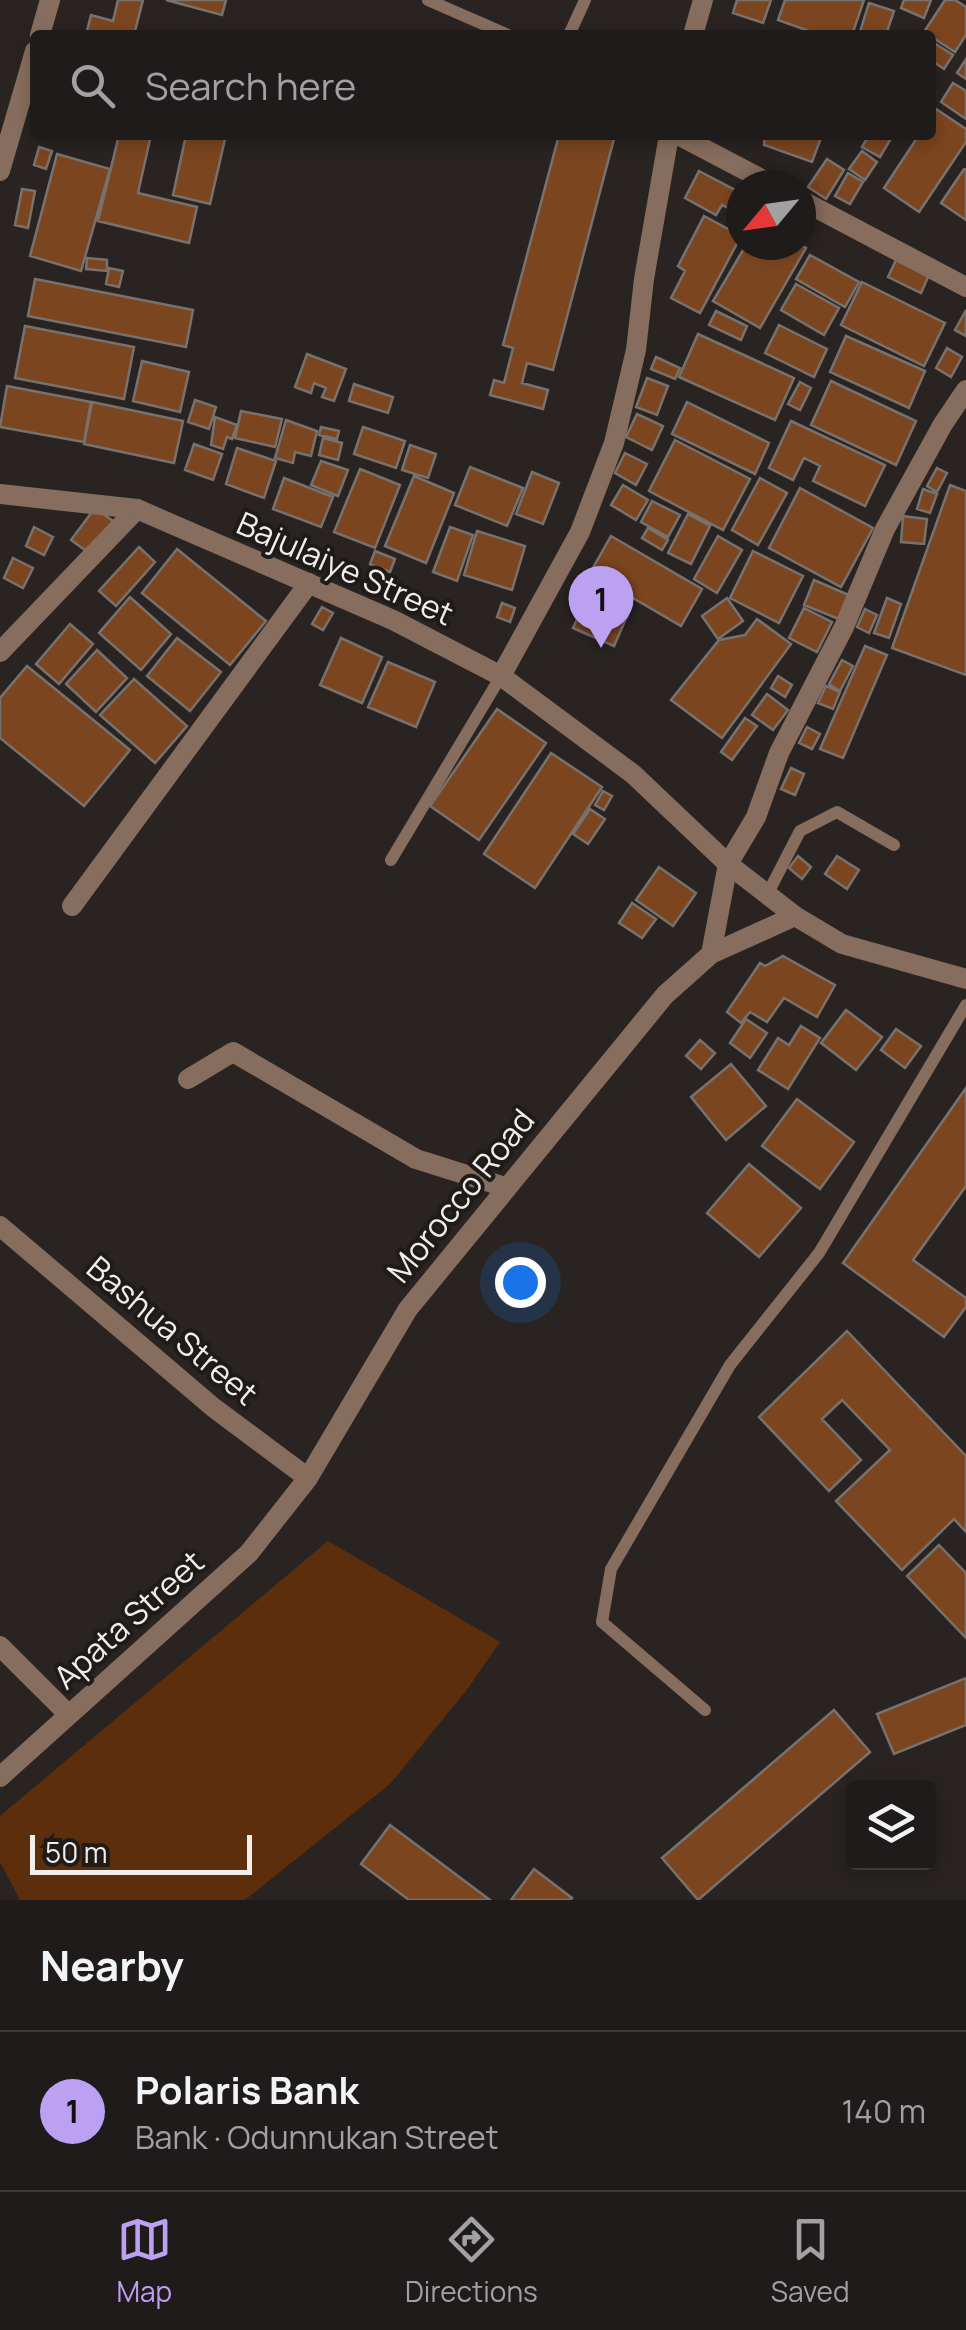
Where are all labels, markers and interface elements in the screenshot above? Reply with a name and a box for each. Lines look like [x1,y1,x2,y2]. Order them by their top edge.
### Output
search box [30,30,936,140]
icon: search [65,58,120,113]
text: Search here [145,59,356,111]
north arrow [726,170,816,260]
street label: Bajulaiye Street [230,501,461,635]
pin: 1 [568,566,634,648]
street label: Morocco Road [377,1099,544,1291]
street label: Bashua Street [78,1246,267,1415]
your location [495,1257,546,1308]
street label: Apata Street [44,1540,213,1698]
map controls [846,1780,936,1870]
button: layers [846,1780,936,1870]
scale bar [30,1830,252,1874]
text: 50 m [45,1833,108,1871]
text: Nearby [40,1936,184,1994]
text: Polaris Bank [135,2063,359,2115]
text: 1 [65,2089,80,2133]
text: 140 m [842,2089,926,2133]
text: Bank · Odunnukan Street [135,2115,499,2159]
tab: Map [116,2212,172,2310]
tab: Directions [405,2212,538,2310]
tab: Saved [771,2212,850,2310]

